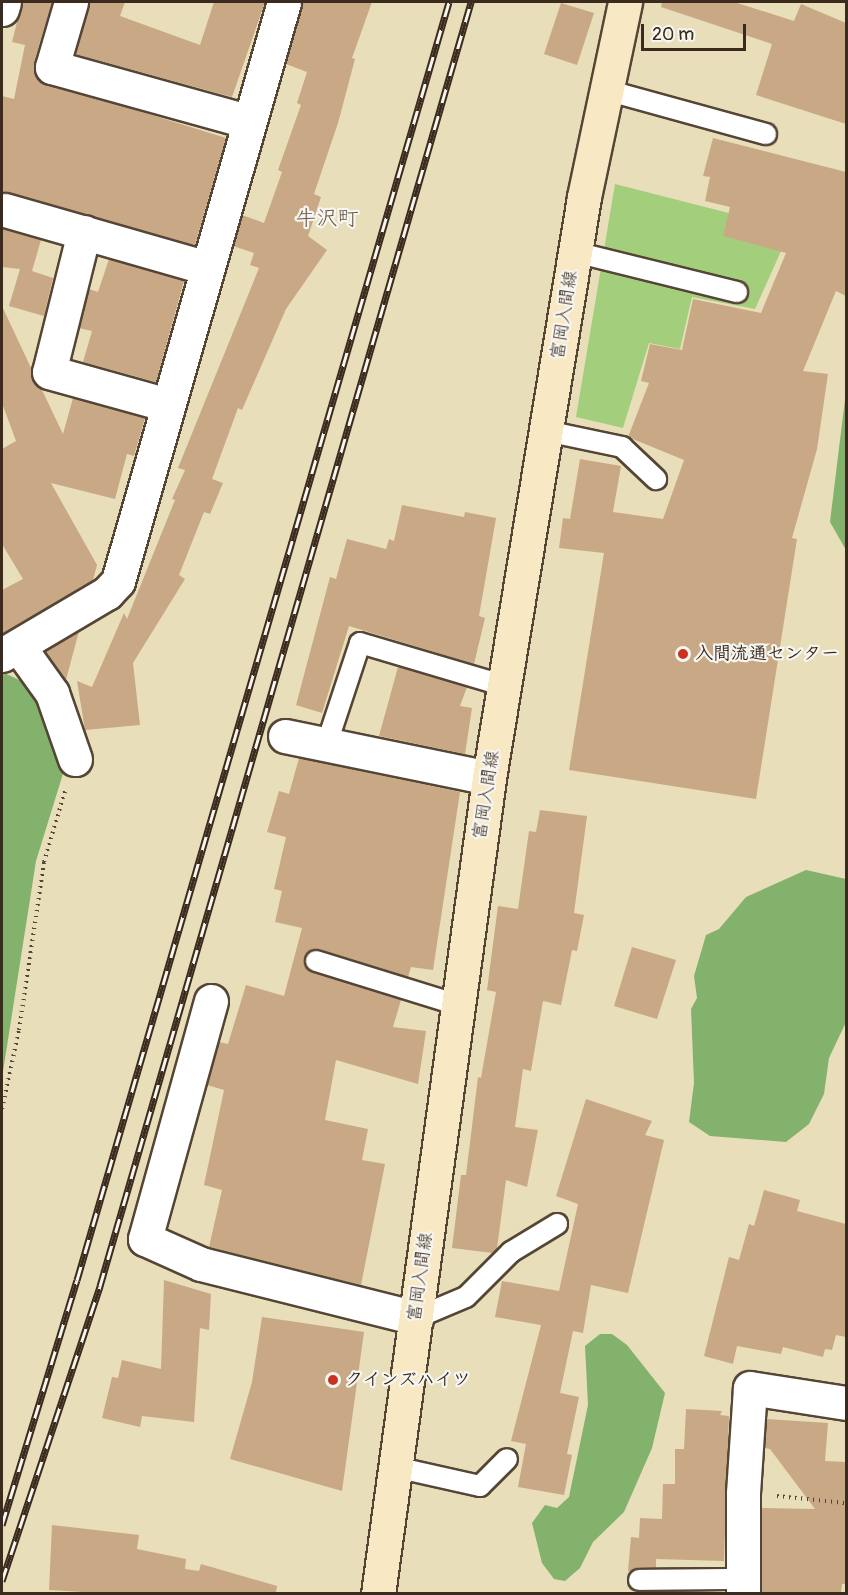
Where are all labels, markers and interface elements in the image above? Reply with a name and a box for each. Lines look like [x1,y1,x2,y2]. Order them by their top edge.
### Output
scale bar [644,12,749,50]
text: 20 m [652,23,694,46]
district label: 牛沢町 [296,206,358,232]
street label: 富岡入間線 [547,269,583,361]
place label: 入間流通センター [695,643,839,665]
marker: 入間流通センター [676,647,690,661]
street label: 富岡入間線 [469,749,505,841]
street label: 富岡入間線 [404,1231,438,1323]
place label: クインズハイツ [345,1369,471,1391]
marker: クインズハイツ [326,1373,340,1387]

